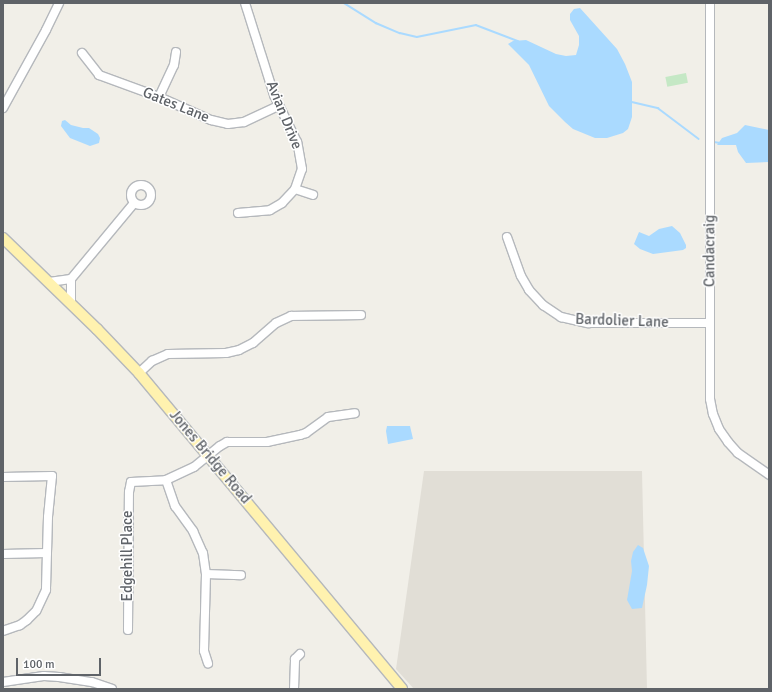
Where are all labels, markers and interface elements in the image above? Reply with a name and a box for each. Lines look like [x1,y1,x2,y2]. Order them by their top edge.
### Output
street label: Avian Drive [262,78,306,152]
street label: Gates Lane [140,83,212,127]
street label: Candacraig [701,215,719,287]
street label: Bardolier Lane [575,310,669,332]
street label: Jones Bridge Road [165,406,255,508]
street label: Edgehill Place [119,511,137,601]
scale bar [18,650,103,676]
text: 100 m [23,657,55,672]

